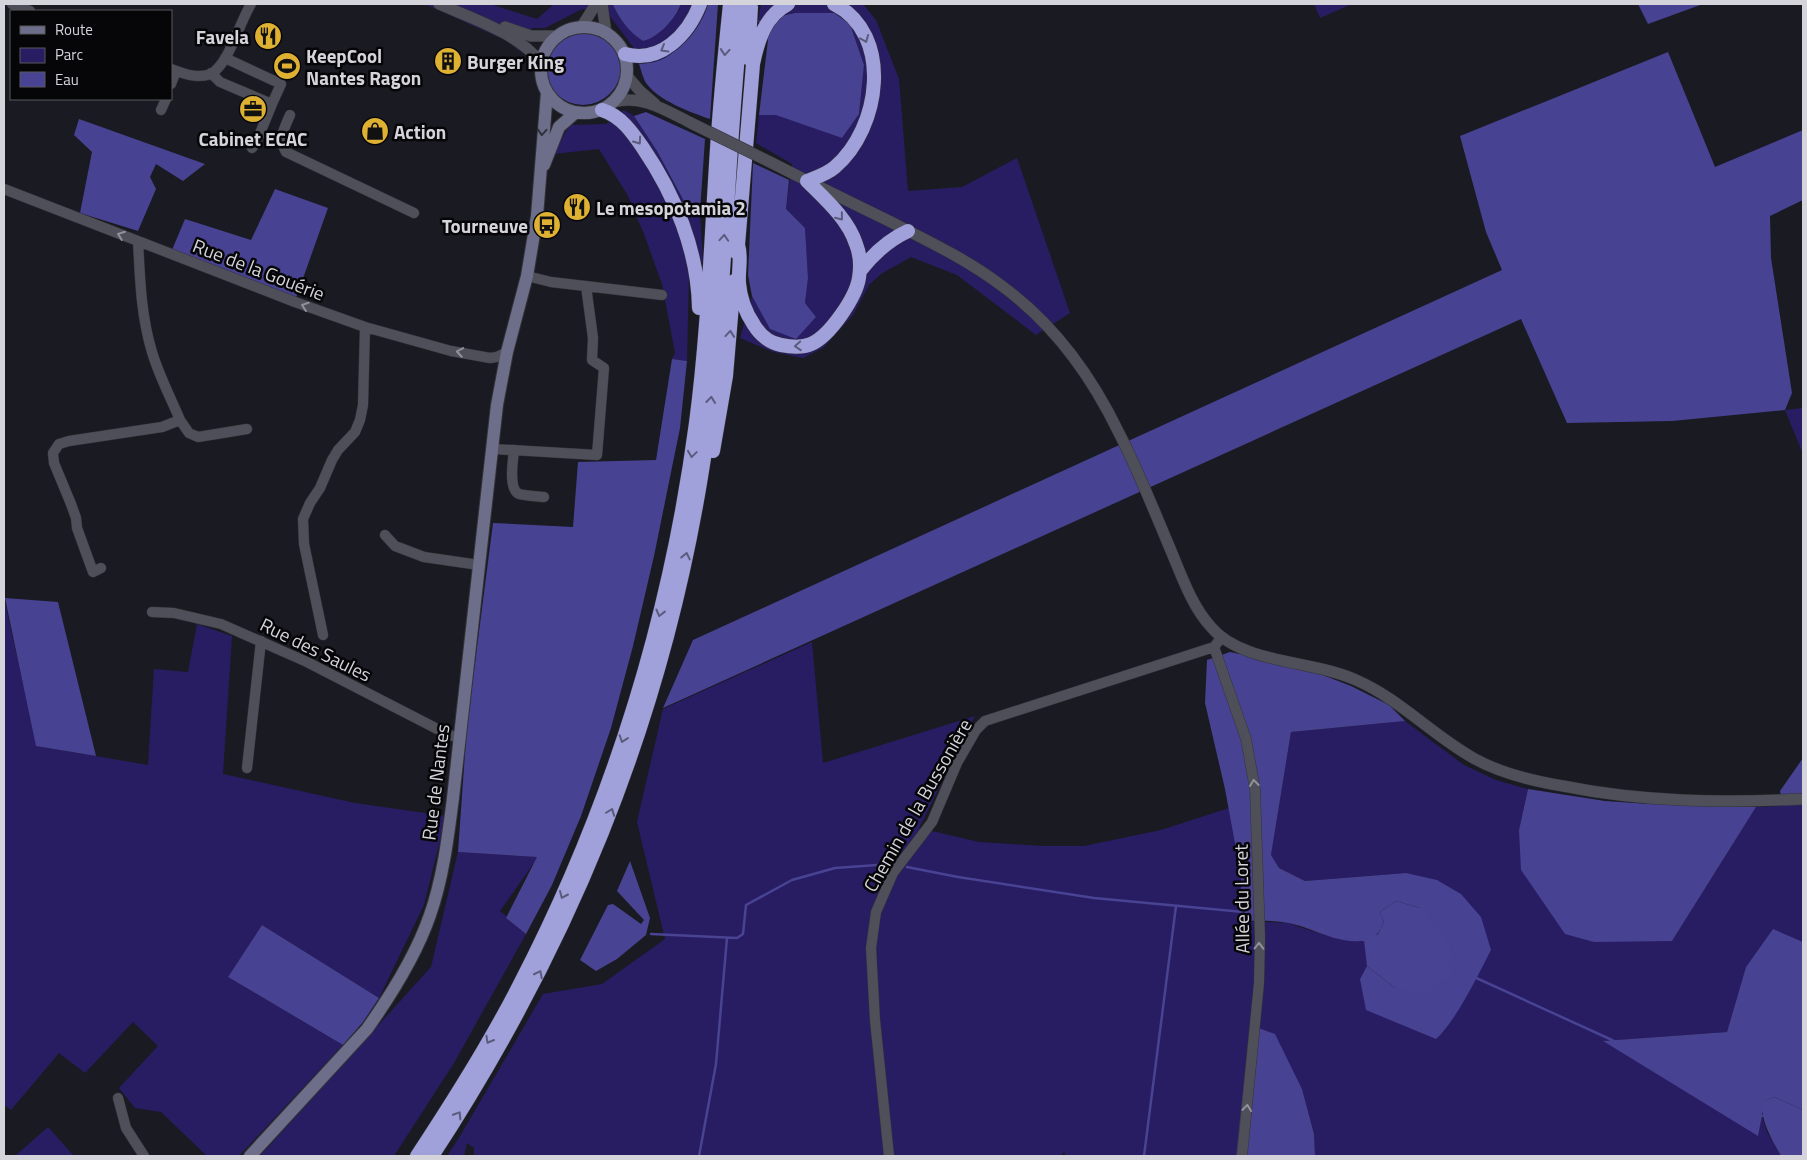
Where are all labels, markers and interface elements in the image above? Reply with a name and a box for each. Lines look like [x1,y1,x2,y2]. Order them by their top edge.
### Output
legend [10,10,172,100]
text: Route [55,18,93,41]
restaurant icon: Favela [253,21,283,51]
place label: Favela [196,22,249,51]
one-way arrow [859,34,870,43]
place label: KeepCool Nantes Ragon [306,41,421,92]
one-way arrow [660,42,669,52]
text: Parc [55,43,83,66]
building icon: Burger King [433,46,463,76]
place label: Burger King [467,47,564,76]
one-way arrow [720,49,731,57]
sports icon: KeepCool Nantes Ragon [272,51,302,81]
text: Eau [55,68,79,91]
office icon: Cabinet ECAC [238,94,268,124]
shop icon: Action [360,116,390,146]
place label: Action [394,117,446,146]
place label: Cabinet ECAC [199,124,307,153]
one-way arrow [537,128,548,136]
one-way arrow [632,135,641,145]
restaurant icon: Le mesopotamia 2 [562,192,592,222]
place label: Le mesopotamia 2 [596,193,746,222]
bus stop icon: Tourneuve [532,210,562,240]
place label: Tourneuve [442,211,528,240]
one-way arrow [835,211,843,220]
one-way arrow [117,231,126,241]
street label: Rue de la Gouérie [189,231,329,307]
one-way arrow [719,234,730,242]
one-way arrow [301,302,310,312]
one-way arrow [724,330,735,338]
one-way arrow [794,340,802,351]
one-way arrow [456,348,465,358]
one-way arrow [705,396,716,404]
one-way arrow [687,450,697,458]
one-way arrow [680,552,691,561]
street label: Rue des Saules [255,609,377,689]
one-way arrow [655,609,666,618]
street label: Chemin de la Bussonière [855,713,979,897]
street label: Rue de Nantes [413,722,457,842]
one-way arrow [619,735,629,743]
one-way arrow [1250,779,1260,788]
one-way arrow [605,808,615,817]
street label: Allée du Loret [1226,844,1256,954]
one-way arrow [559,890,570,899]
one-way arrow [1254,942,1265,950]
one-way arrow [533,970,543,979]
one-way arrow [486,1034,496,1043]
one-way arrow [1241,1103,1252,1111]
one-way arrow [452,1111,461,1121]

